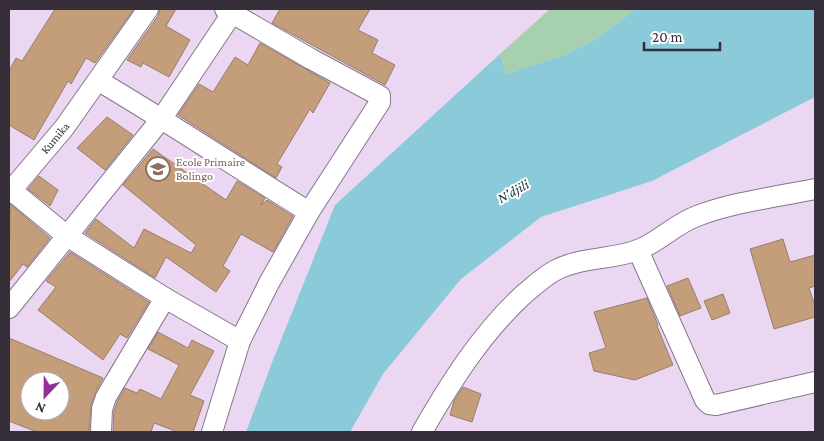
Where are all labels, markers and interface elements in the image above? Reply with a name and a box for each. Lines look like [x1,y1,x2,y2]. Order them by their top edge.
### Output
scale bar [644,20,720,52]
text: 20 m [652,29,683,45]
street label: Kumika [38,119,73,157]
place label: Ecole Primaire Bolingo [176,155,245,183]
school or university icon: Ecole Primaire Bolingo [145,156,171,182]
water label: N'djili [494,176,532,207]
north arrow [20,371,70,421]
text: N [32,399,48,417]

